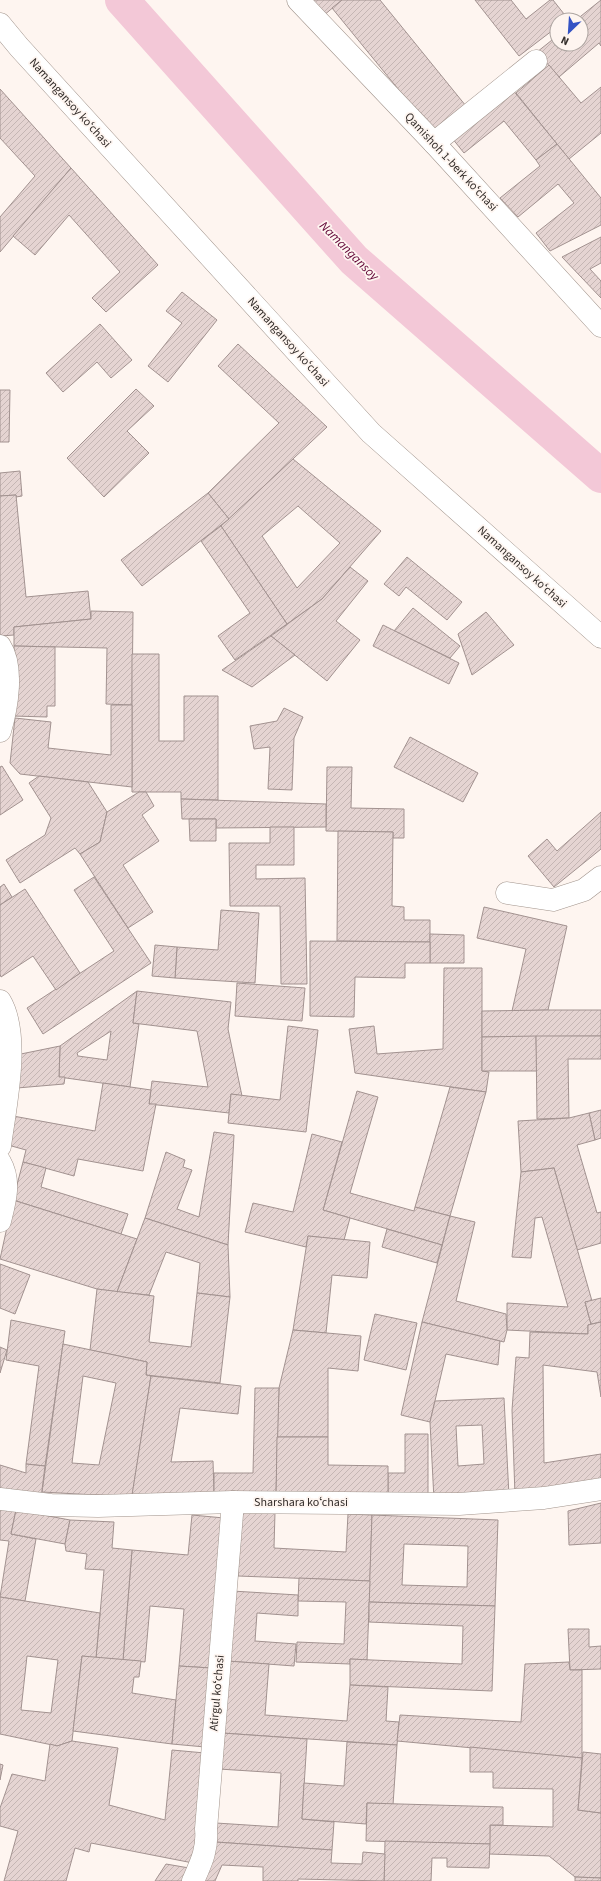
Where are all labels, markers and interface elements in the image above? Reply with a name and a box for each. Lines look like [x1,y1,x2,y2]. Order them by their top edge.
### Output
north arrow [549,12,589,52]
text: N [558,32,571,49]
street label: Namangansoy koʻchasi [25,55,115,151]
street label: Qamishoh 1-berk koʻchasi [401,109,501,215]
water label: Namangansoy [315,217,384,286]
street label: Namangansoy koʻchasi [243,294,333,390]
street label: Namangansoy koʻchasi [474,522,570,612]
street label: Sharshara koʻchasi [254,1494,348,1511]
street label: Atirgul koʻchasi [205,1654,229,1732]

